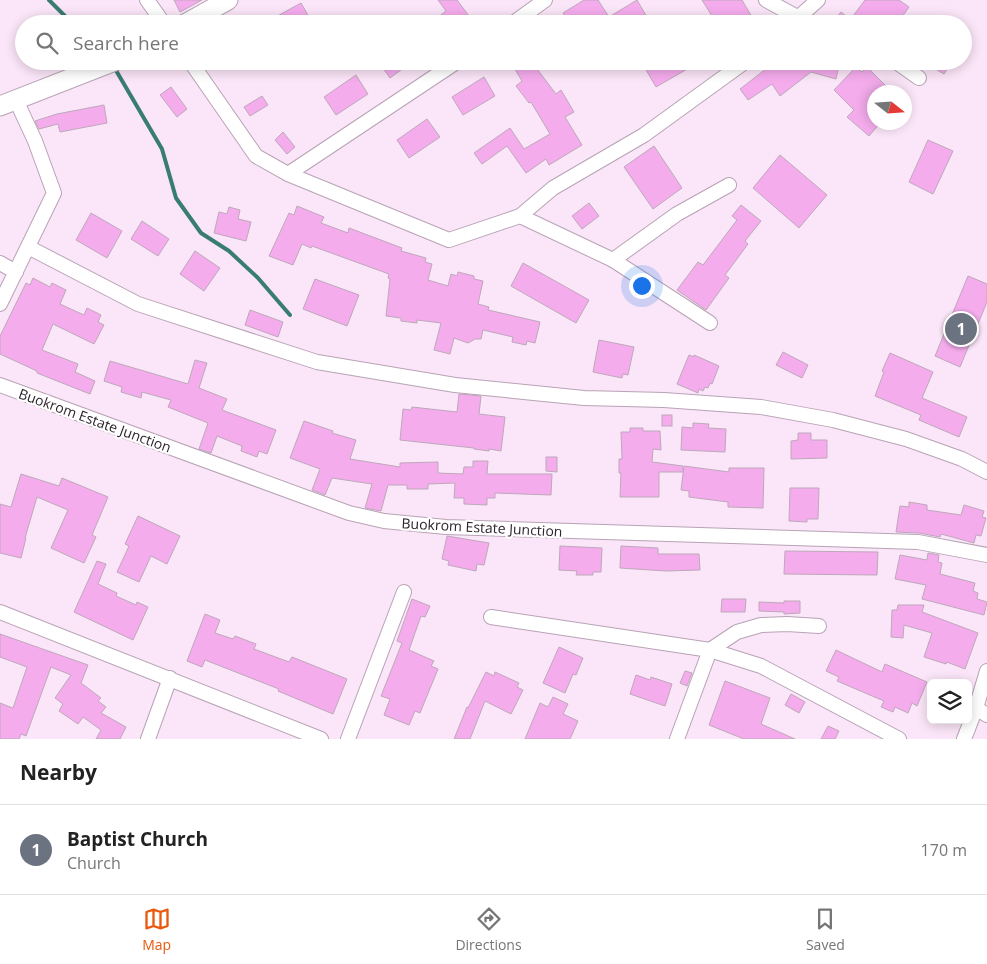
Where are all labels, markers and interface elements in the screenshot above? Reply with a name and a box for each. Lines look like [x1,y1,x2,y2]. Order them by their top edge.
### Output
search box [15,15,972,70]
icon: search [33,29,61,57]
text: Search here [73,30,179,56]
north arrow [867,85,912,130]
your location [629,273,655,299]
pin: 1 [945,310,977,348]
street label: Buokrom Estate Junction [16,384,174,456]
street label: Buokrom Estate Junction [401,513,563,541]
map controls [927,679,972,724]
button: layers [927,679,972,724]
text: Nearby [20,758,97,786]
text: Baptist Church [67,826,208,852]
text: 1 [31,839,41,861]
text: 170 m [921,839,967,861]
text: Church [67,852,121,874]
tab: Map [142,905,171,954]
tab: Directions [455,905,522,954]
tab: Saved [806,905,845,954]

